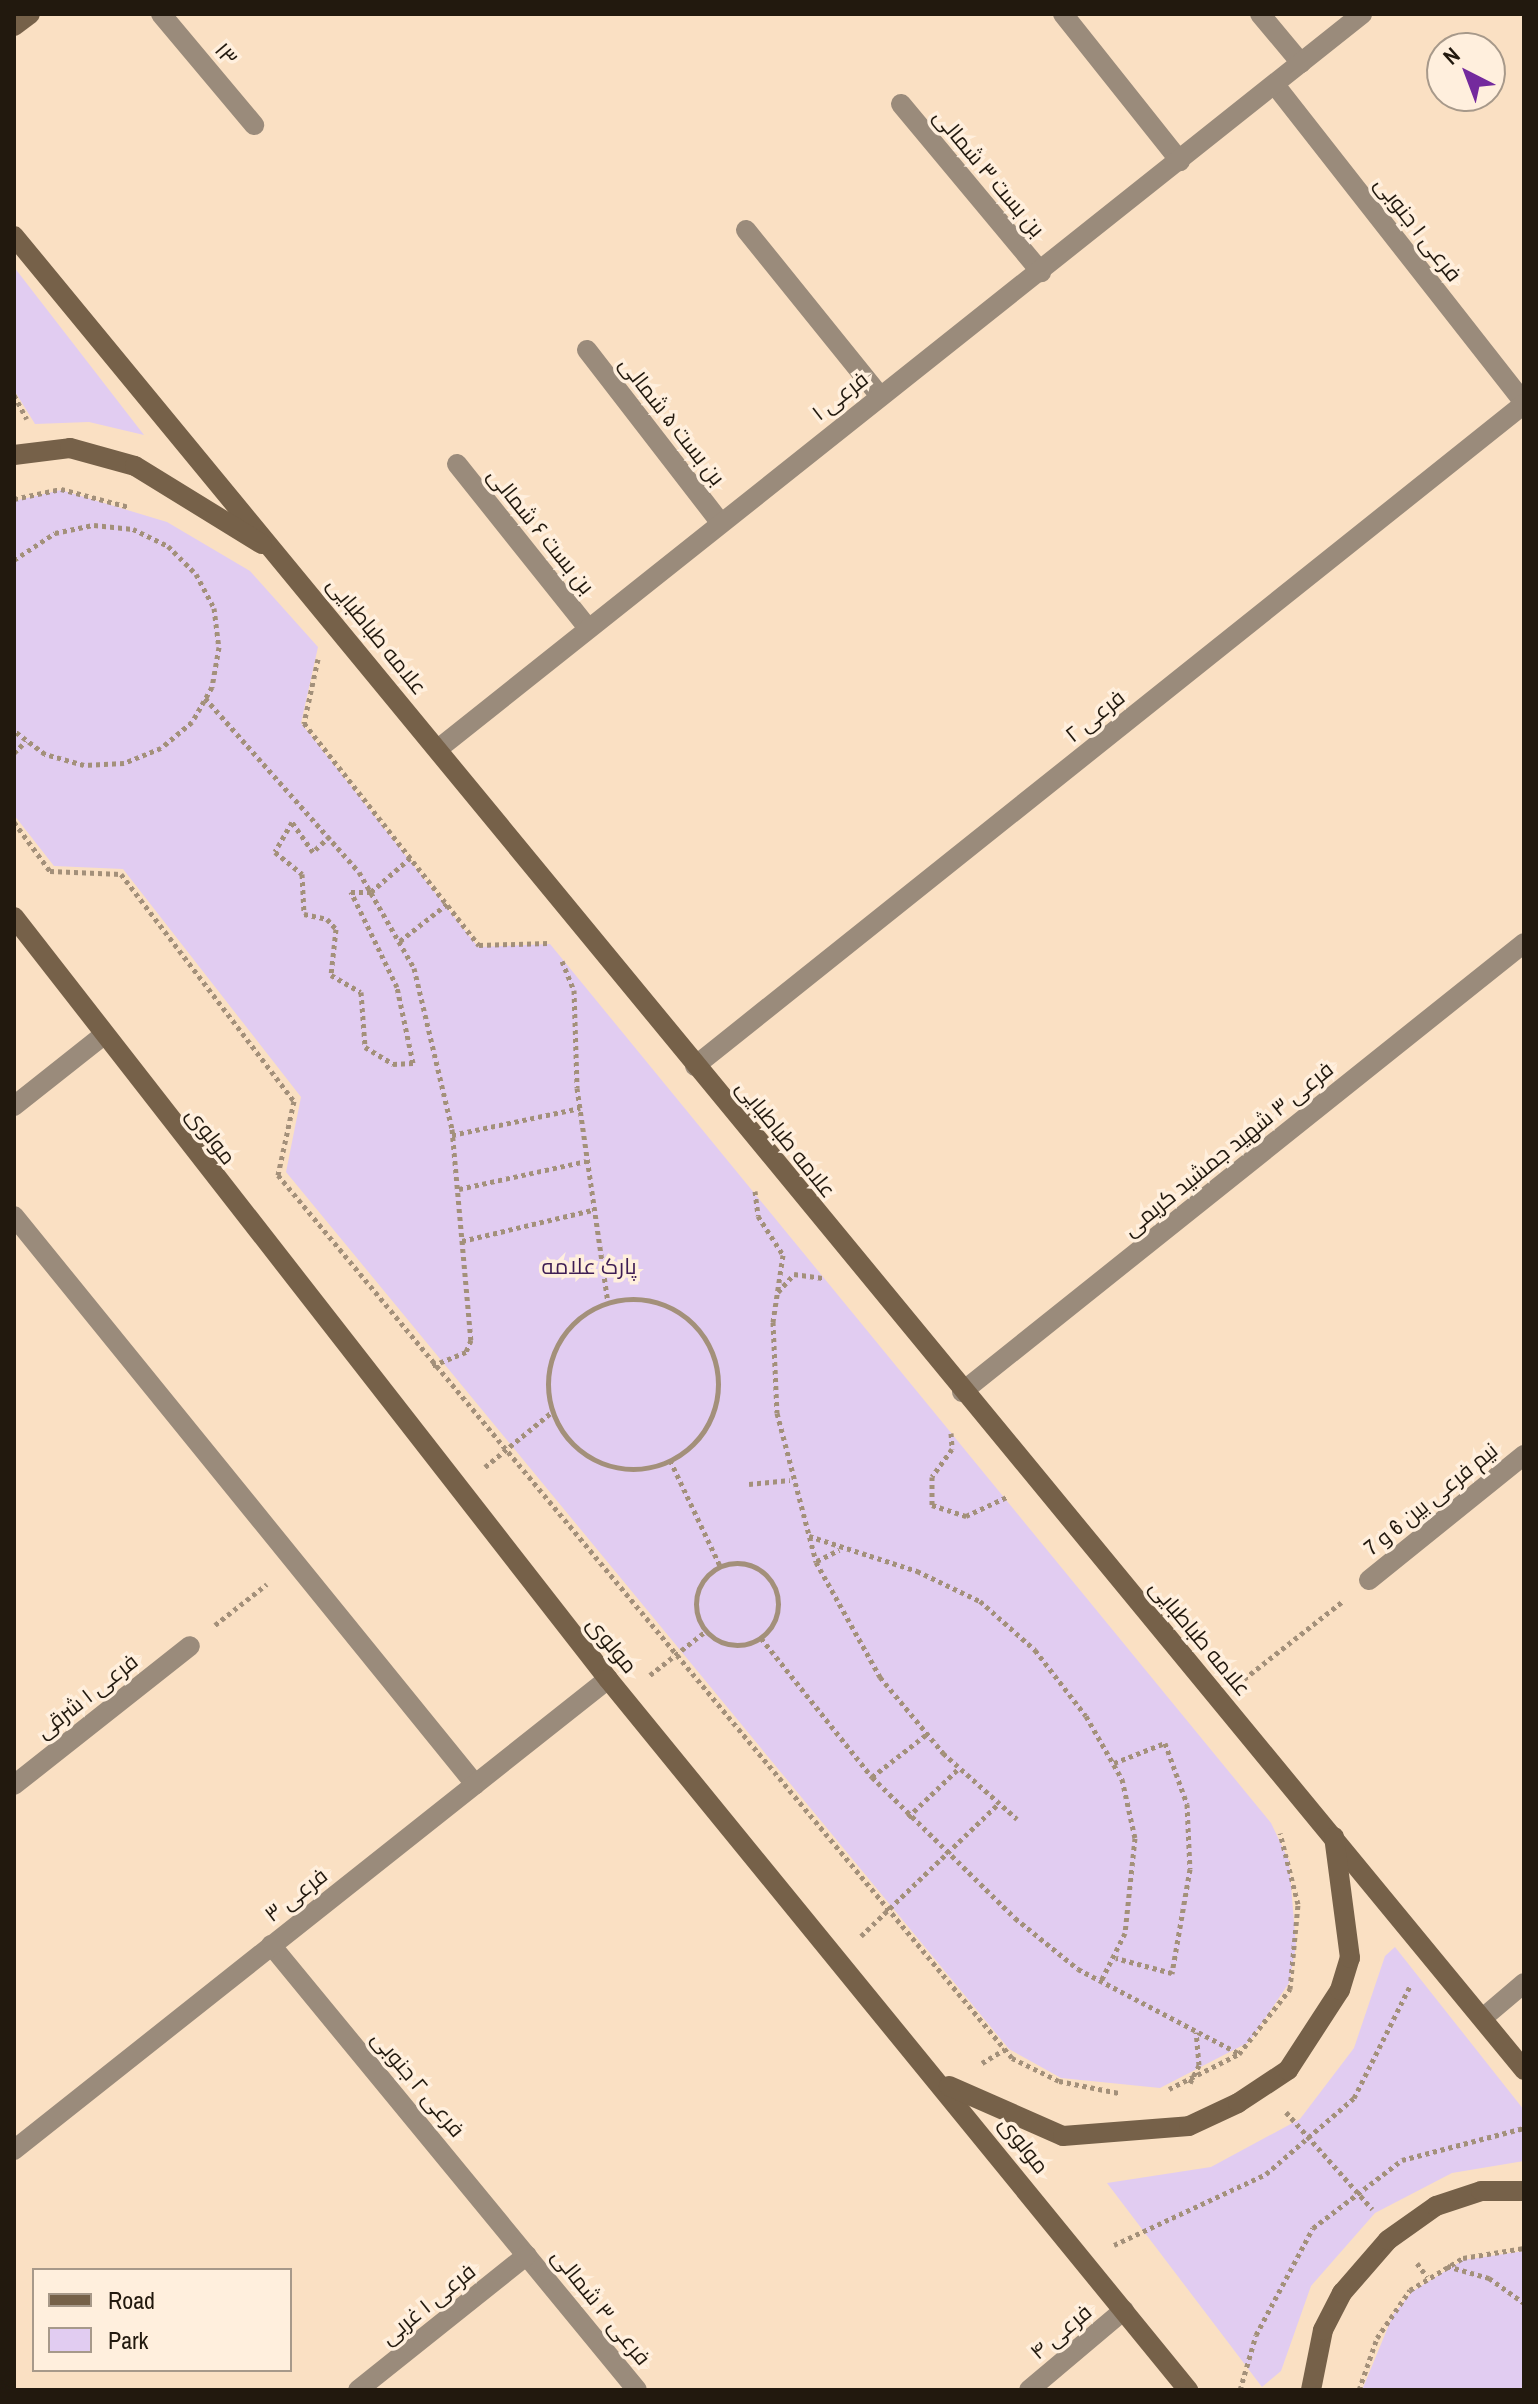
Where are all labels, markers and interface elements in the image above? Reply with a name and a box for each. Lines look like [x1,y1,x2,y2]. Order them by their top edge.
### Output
north arrow [1426,32,1506,112]
street label: ۱۳ [209,37,243,71]
text: N [1436,40,1466,71]
street label: بن بست ۳ شمالی [928,104,1050,242]
street label: فرعی ۱ جنوبی [1369,171,1467,287]
street label: بن بست ۵ شمالی [614,351,730,491]
street label: فرعی ۱ [807,366,873,426]
street label: بن بست ۶ شمالی [482,463,600,599]
street label: علامه طباطبایی [322,572,432,700]
street label: فرعی ۲ [1060,684,1130,748]
street label: فرعی ۳ شهید جمشید کریمی [1117,1056,1339,1242]
street label: علامه طباطبایی [731,1075,841,1203]
street label: مولوی [180,1102,242,1170]
park label: پارک علامه [541,1254,637,1280]
street label: نیم فرعی بین 6 و 7 [1359,1437,1503,1561]
street label: علامه طباطبایی [1144,1575,1256,1701]
street label: مولوی [581,1611,643,1679]
street label: فرعی ۱ شرقی [31,1648,143,1744]
street label: فرعی ۳ [259,1862,333,1928]
street label: فرعی ۲ جنوبی [366,2025,470,2143]
street label: مولوی [993,2111,1055,2179]
street label: فرعی ۳ شمالی [546,2243,656,2371]
street label: فرعی ۱ غربی [375,2258,481,2350]
legend [32,2268,292,2372]
text: Road [108,2284,155,2316]
street label: فرعی ۴ [1025,2299,1097,2365]
text: Park [108,2324,148,2356]

